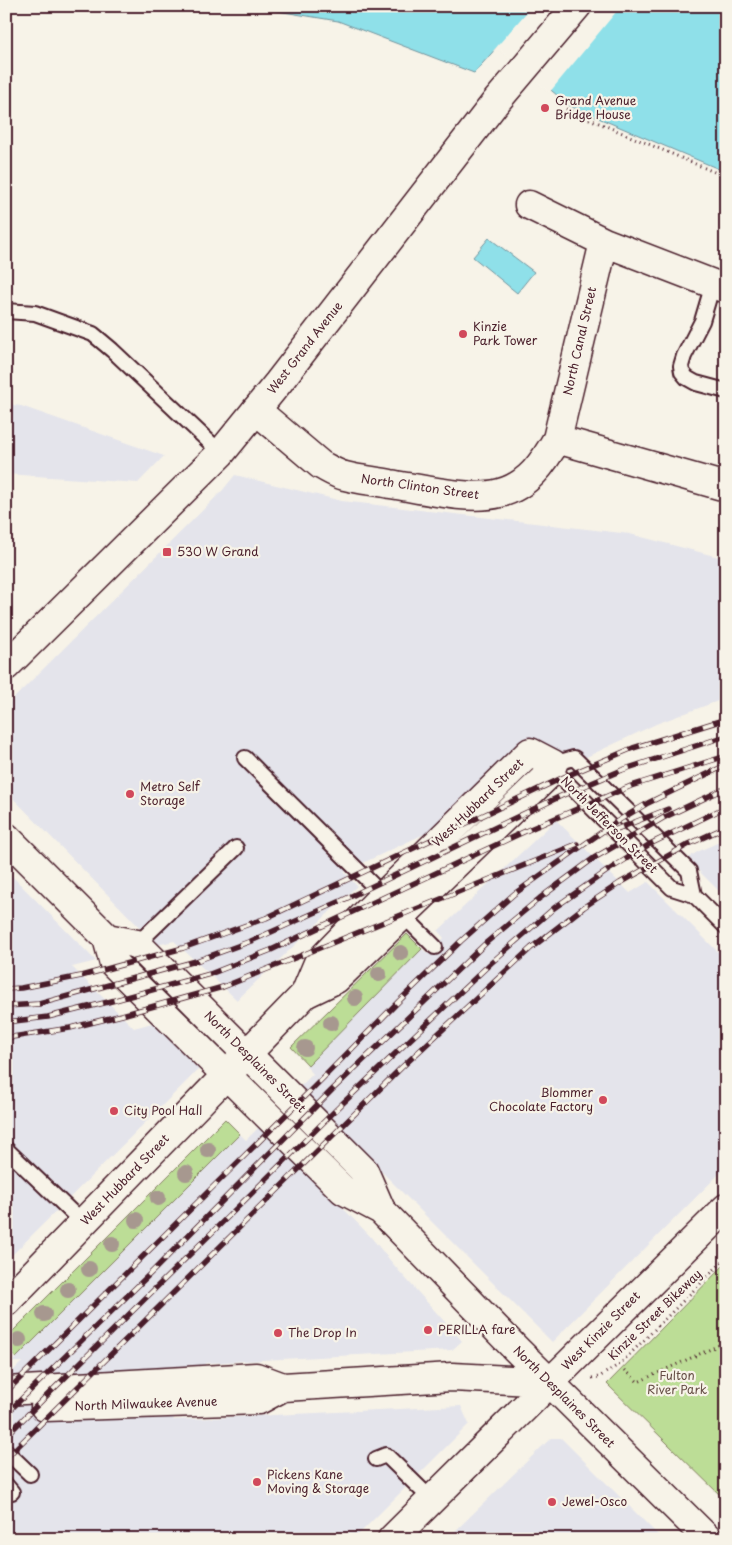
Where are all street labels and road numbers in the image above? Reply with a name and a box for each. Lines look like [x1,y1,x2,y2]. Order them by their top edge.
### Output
street label: North Canal Street [558,285,600,397]
street label: West Grand Avenue [262,297,346,397]
street label: North Clinton Street [360,469,480,503]
street label: West Hubbard Street [428,754,527,851]
street label: North Jefferson Street [557,772,662,877]
street label: North Desplaines Street [201,1006,311,1116]
street label: West Hubbard Street [76,1130,173,1229]
street label: Kinzie Street Bikeway [603,1265,705,1364]
street label: West Kinzie Street [557,1287,644,1374]
street label: North Desplaines Street [510,1341,620,1451]
street label: North Milwaukee Avenue [74,1392,218,1414]

